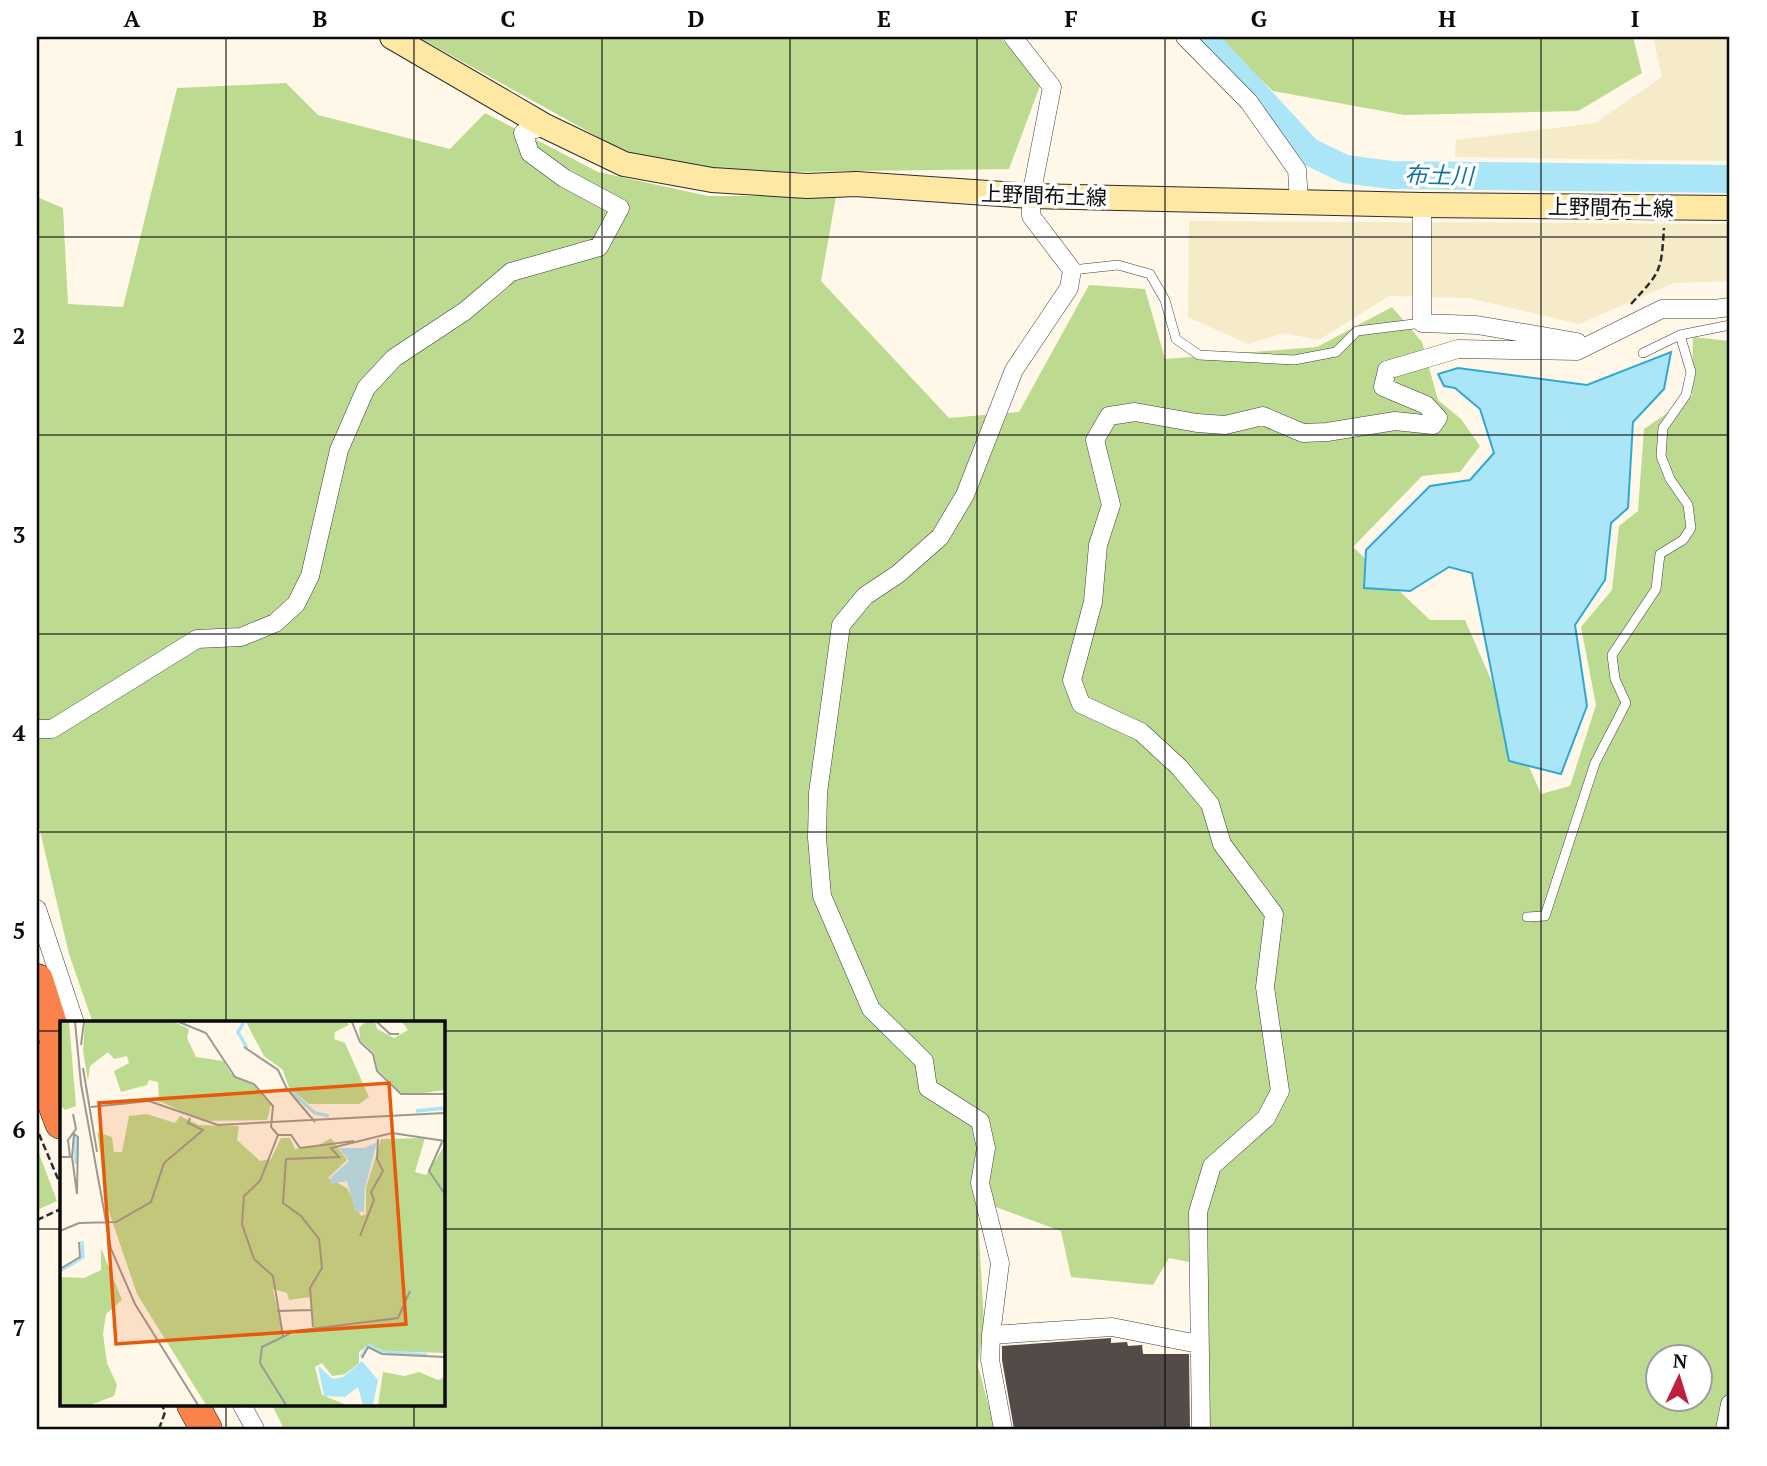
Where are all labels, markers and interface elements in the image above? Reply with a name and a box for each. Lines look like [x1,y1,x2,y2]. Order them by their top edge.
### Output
text: A [124,3,141,34]
text: B [313,3,328,34]
text: C [501,3,516,34]
text: D [688,3,705,34]
text: E [877,3,891,34]
text: F [1064,3,1078,34]
text: G [1251,3,1268,34]
text: H [1438,3,1456,34]
text: I [1631,3,1639,34]
text: 1 [13,122,26,153]
water label: 布土川 [1404,159,1477,191]
street label: 上野間布土線 [981,179,1107,211]
street label: 上野間布土線 [1548,192,1674,222]
text: 2 [13,320,26,351]
text: 3 [13,519,26,550]
text: 4 [13,717,26,748]
text: 5 [13,915,26,946]
inset map [60,1021,444,1406]
text: 6 [13,1114,26,1145]
text: 7 [13,1312,26,1343]
north arrow [1644,1344,1714,1414]
text: N [1672,1348,1689,1374]

